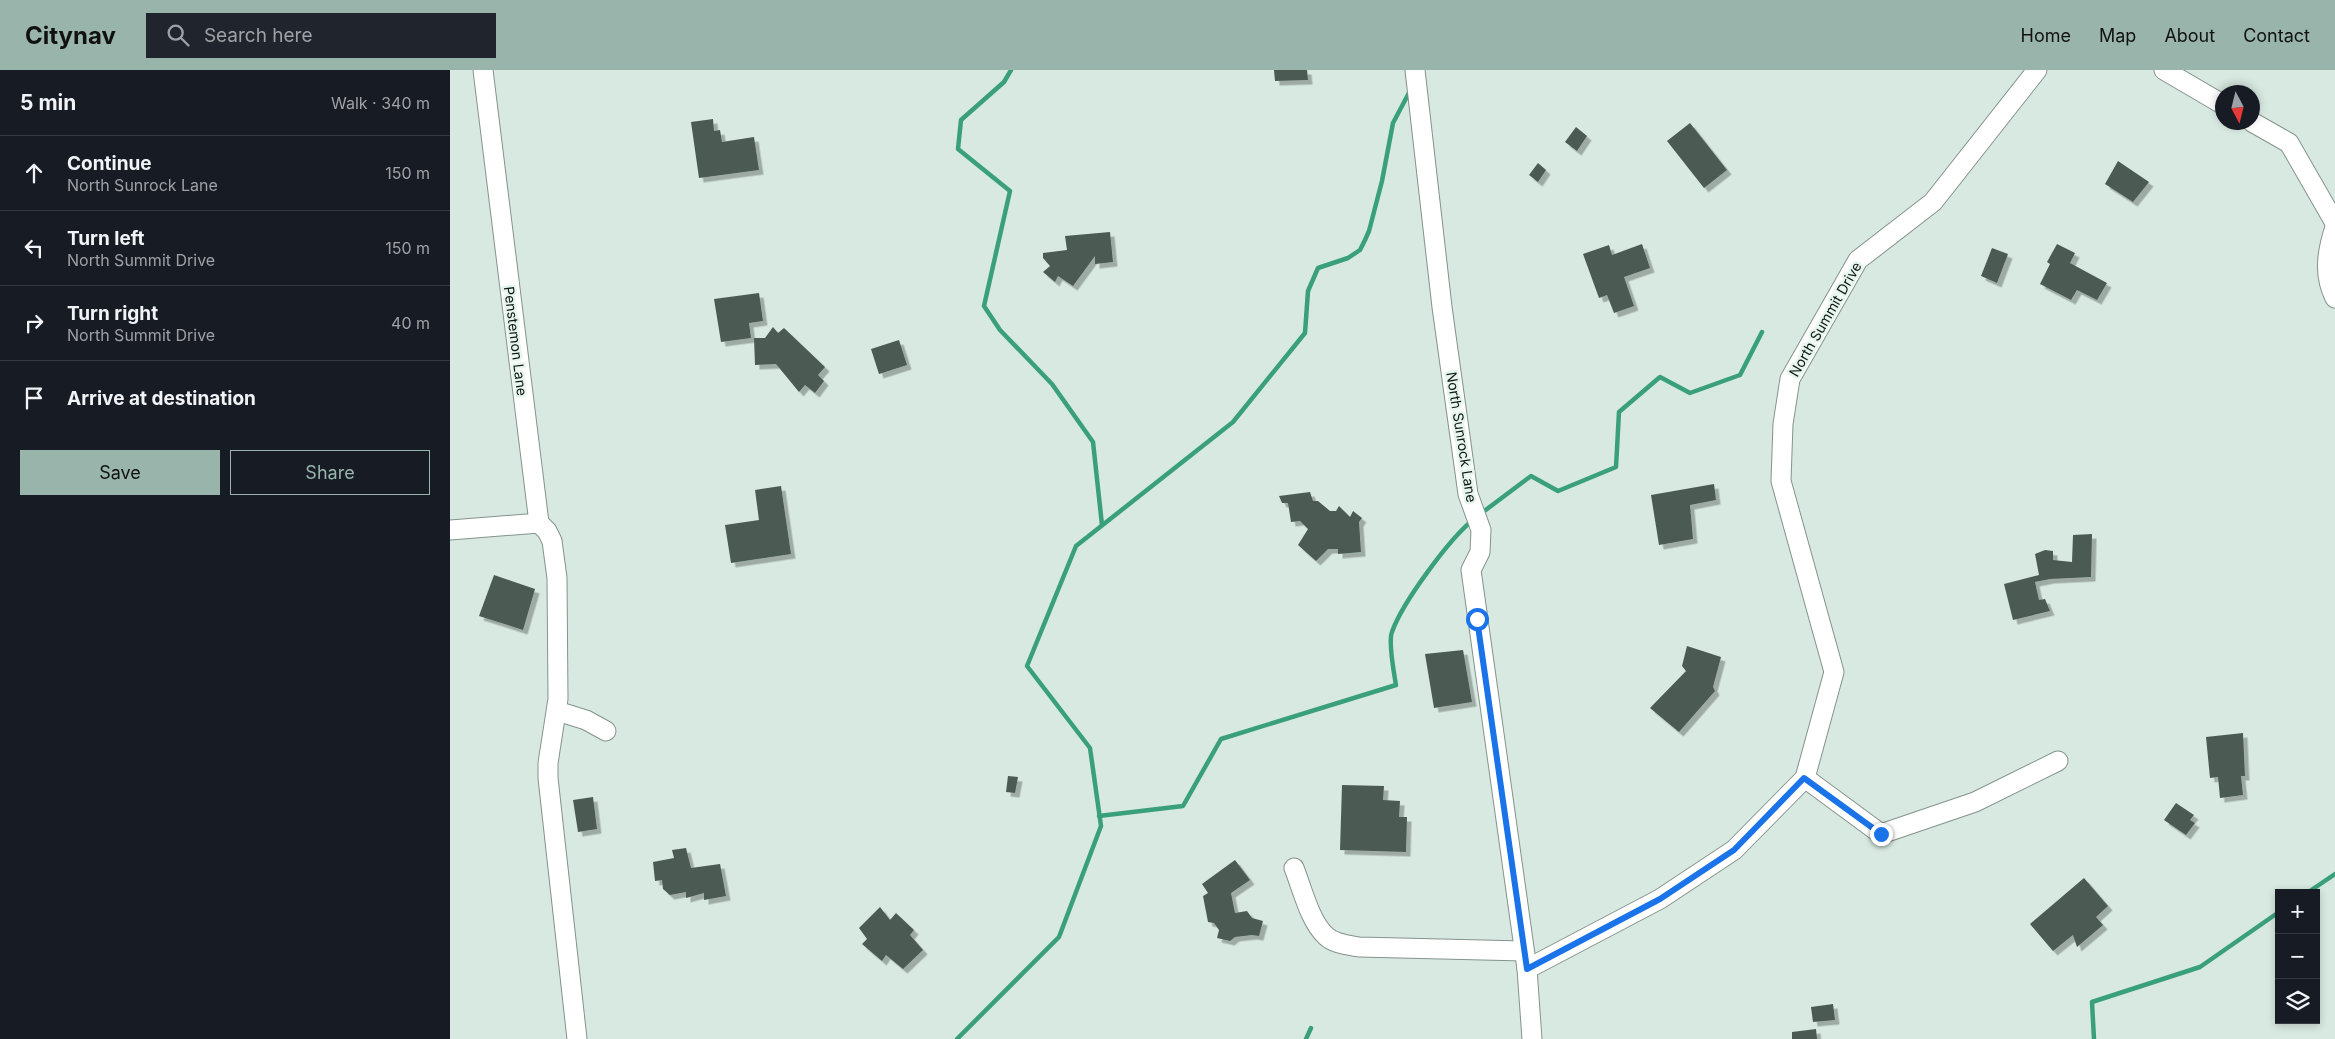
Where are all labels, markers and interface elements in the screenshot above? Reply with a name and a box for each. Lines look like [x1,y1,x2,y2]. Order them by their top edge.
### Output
search box [146,13,496,58]
text: Citynav [25,21,116,50]
icon: search [164,21,192,49]
text: Search here [204,24,313,47]
text: Home [2021,25,2071,46]
text: Map [2099,25,2136,46]
text: About [2164,25,2215,46]
text: Contact [2243,25,2310,46]
north arrow [2215,85,2260,130]
text: 5 min [20,90,76,115]
text: Walk · 340 m [331,93,430,113]
text: Continue [67,152,152,175]
icon: ahead [20,159,48,187]
text: 150 m [385,163,430,183]
text: North Sunrock Lane [67,175,218,195]
text: Turn left [67,227,145,250]
icon: left [20,234,48,262]
text: 150 m [385,238,430,258]
text: North Summit Drive [67,250,215,270]
street label: North Summit Drive [1785,259,1865,379]
street label: Penstemon Lane [501,285,531,397]
text: Turn right [67,302,158,325]
icon: right [20,309,48,337]
text: 40 m [391,313,430,333]
text: North Summit Drive [67,325,215,345]
street label: North Sunrock Lane [1443,370,1481,504]
icon: arrive [20,384,48,412]
text: Arrive at destination [67,387,256,410]
button: Save [20,450,220,495]
button: Share [230,450,430,495]
route start [1466,608,1489,631]
route end [1870,823,1893,846]
map controls [2275,889,2320,1024]
button: + [2275,889,2320,934]
button: − [2275,934,2320,979]
button: layers [2275,979,2320,1024]

